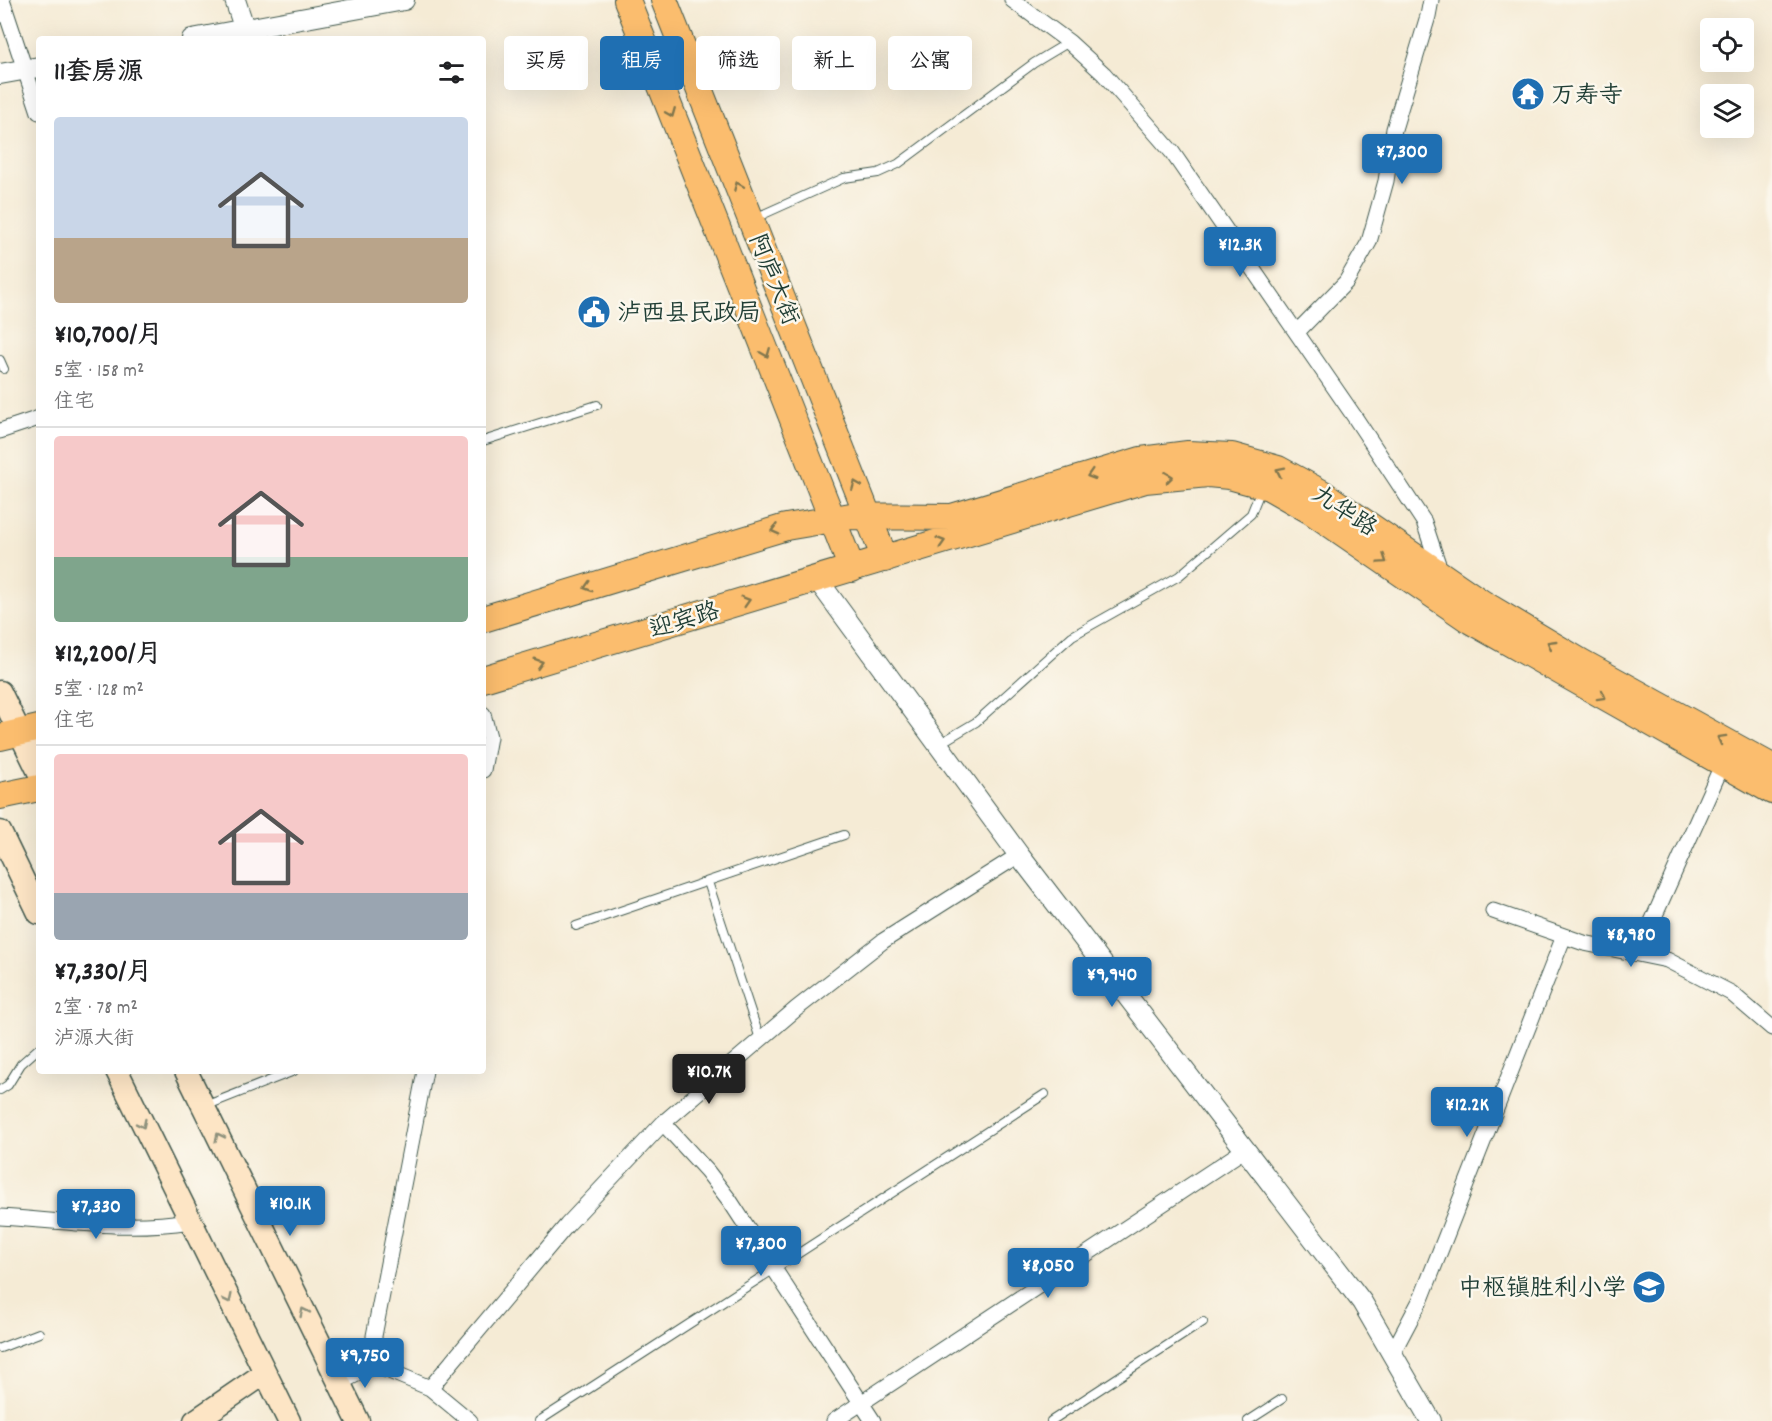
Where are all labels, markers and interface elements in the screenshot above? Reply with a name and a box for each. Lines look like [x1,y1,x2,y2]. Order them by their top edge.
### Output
map controls [1700,18,1754,138]
button: locate [1700,18,1754,72]
chip: 买房 [504,36,588,90]
chip: 租房 [600,36,684,90]
chip: 筛选 [696,36,780,90]
chip: 新上 [792,36,876,90]
chip: 公寓 [888,36,972,90]
text: 11套房源 [54,55,143,92]
icon: filters [435,56,468,89]
temple icon: 万寿寺 [1510,76,1546,112]
place label: 万寿寺 [1551,80,1623,114]
button: layers [1700,84,1754,138]
one-way arrow [664,107,677,118]
pin: ¥7,300 [1353,134,1451,185]
text: ¥7,300 [1376,139,1428,167]
icon: home [207,156,315,264]
one-way arrow [733,182,745,193]
pin: ¥12.3K [1191,227,1289,278]
street label: 阿庐大街 [738,229,806,331]
text: ¥12.3K [1218,232,1262,260]
public building icon: 泸西县民政局 [576,294,612,330]
place label: 泸西县民政局 [617,298,761,332]
text: ¥10,700/月 [54,318,163,355]
one-way arrow [759,347,772,358]
text: 5室 · 158 m² [54,358,144,386]
text: 住宅 [54,389,94,417]
one-way arrow [1276,467,1287,479]
one-way arrow [1086,468,1097,480]
one-way arrow [1164,471,1173,484]
icon: home [207,475,315,583]
street label: 九华路 [1304,479,1383,546]
one-way arrow [851,480,863,491]
one-way arrow [770,523,781,535]
one-way arrow [935,537,946,549]
one-way arrow [1376,553,1387,564]
one-way arrow [583,580,594,592]
street label: 迎宾路 [645,595,724,649]
one-way arrow [740,595,751,608]
text: ¥12,200/月 [54,637,162,674]
one-way arrow [1547,639,1557,651]
one-way arrow [533,658,544,670]
text: 5室 · 128 m² [54,677,144,705]
one-way arrow [1595,689,1606,700]
text: 住宅 [54,708,94,736]
one-way arrow [1717,735,1727,746]
icon: home [207,793,315,901]
pin: ¥8,980 [1582,917,1680,968]
text: ¥8,980 [1606,922,1656,950]
text: ¥7,330/月 [54,955,152,992]
pin: ¥9,940 [1063,957,1161,1008]
text: ¥9,940 [1087,962,1138,990]
text: 2室 · 78 m² [54,995,138,1023]
text: 泸源大街 [54,1026,134,1054]
pin: ¥10.7K [660,1054,758,1105]
text: ¥10.7K [686,1059,732,1087]
pin: ¥12.2K [1418,1087,1516,1138]
text: ¥12.2K [1445,1092,1489,1120]
one-way arrow [135,1117,147,1128]
one-way arrow [214,1132,226,1143]
pin: ¥10.1K [241,1186,339,1237]
pin: ¥7,330 [47,1189,145,1240]
text: ¥10.1K [269,1191,311,1219]
text: ¥7,330 [71,1194,121,1222]
pin: ¥7,300 [712,1226,810,1277]
text: ¥7,300 [735,1231,787,1259]
pin: ¥8,050 [999,1248,1097,1299]
text: ¥8,050 [1022,1253,1074,1281]
school or university icon: 中枢镇胜利小学 [1631,1269,1667,1305]
place label: 中枢镇胜利小学 [1458,1273,1626,1307]
one-way arrow [221,1292,233,1303]
one-way arrow [300,1307,312,1318]
pin: ¥9,750 [316,1338,414,1389]
text: ¥9,750 [340,1343,390,1371]

